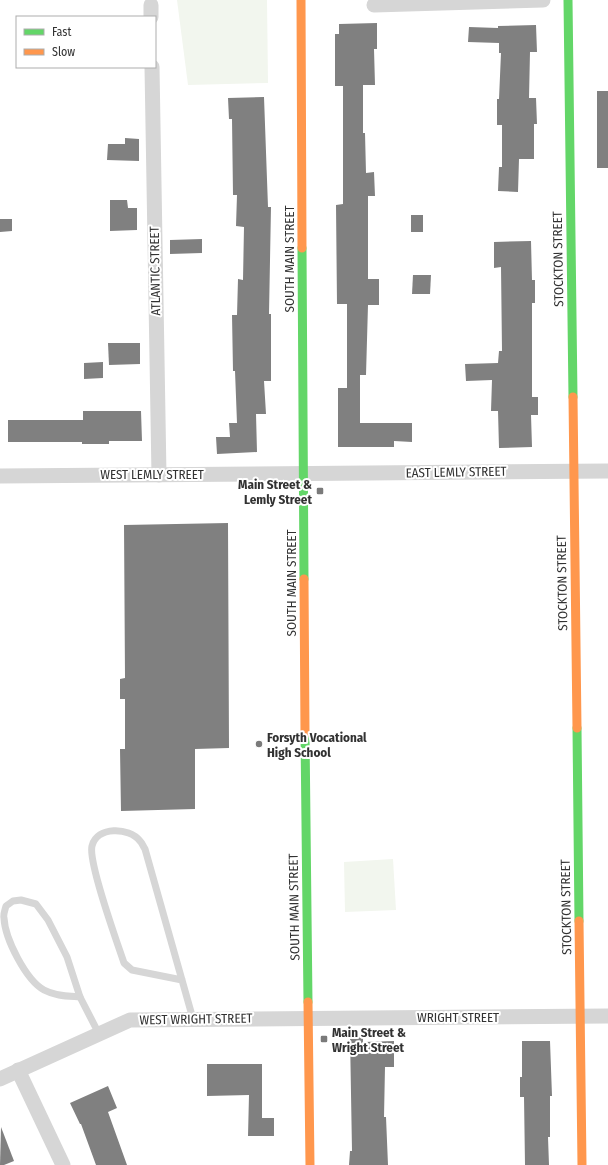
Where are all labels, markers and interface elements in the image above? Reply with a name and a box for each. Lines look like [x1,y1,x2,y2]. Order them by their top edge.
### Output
legend [16,16,156,68]
text: Fast [52,25,71,39]
text: Slow [52,45,75,59]
street label: SOUTH MAIN STREET [282,205,297,313]
street label: STOCKTON STREET [550,211,566,307]
street label: ATLANTIC STREET [147,226,163,316]
street label: EAST LEMLY STREET [405,464,507,480]
street label: WEST LEMLY STREET [100,467,204,482]
place label: Main Street & Lemly Street [238,477,312,507]
marker: Main Street & Lemly Street [315,486,325,496]
street label: SOUTH MAIN STREET [284,529,299,637]
street label: STOCKTON STREET [554,535,570,631]
place label: Forsyth Vocational High School [267,730,367,760]
marker: Forsyth Vocational High School [254,739,264,749]
street label: SOUTH MAIN STREET [286,853,302,961]
street label: STOCKTON STREET [558,859,574,955]
street label: WRIGHT STREET [417,1010,499,1025]
street label: WEST WRIGHT STREET [139,1011,253,1027]
place label: Main Street & Wright Street [332,1025,406,1055]
marker: Main Street & Wright Street [319,1034,329,1044]

